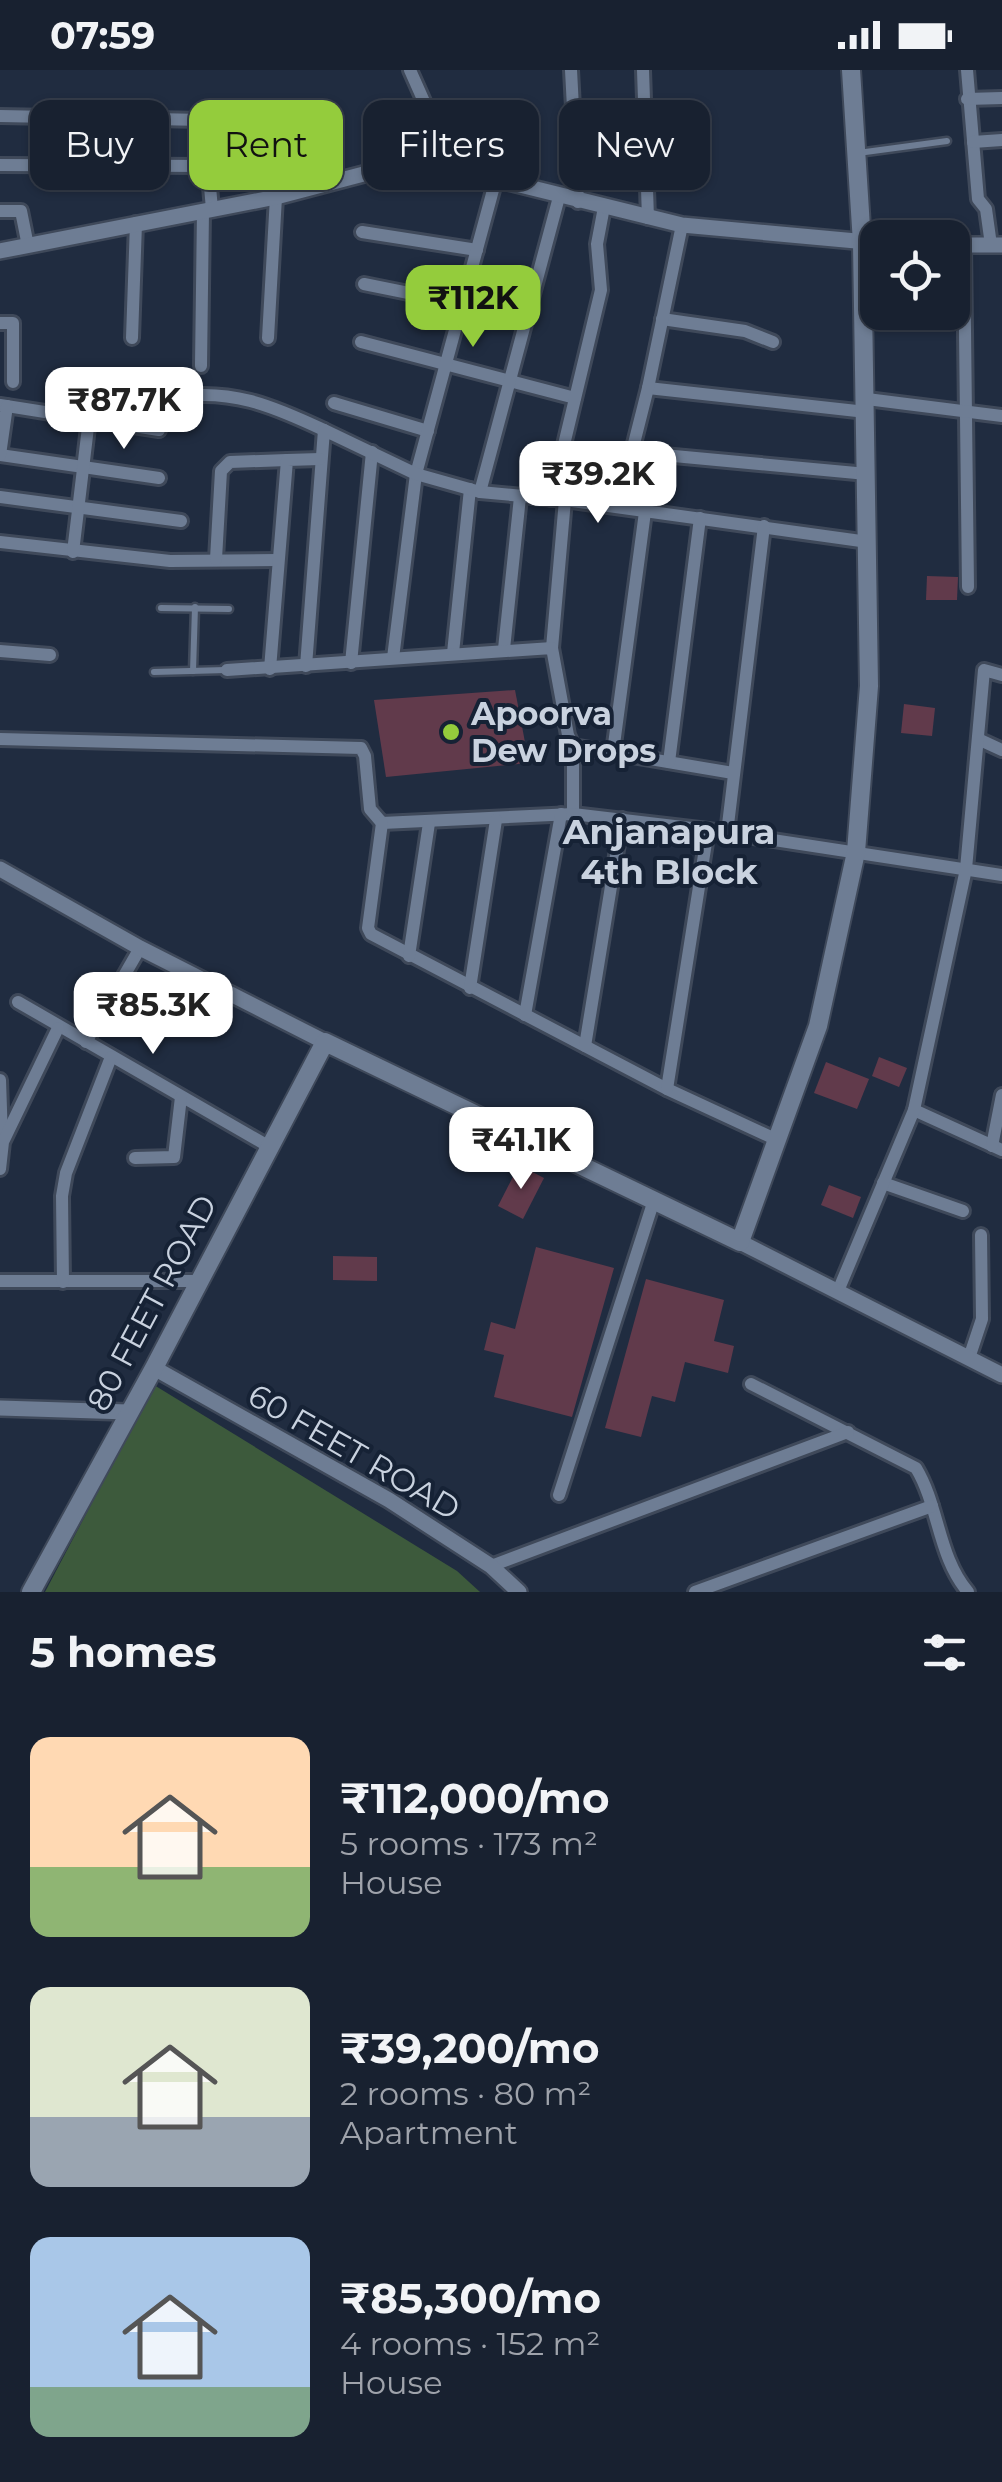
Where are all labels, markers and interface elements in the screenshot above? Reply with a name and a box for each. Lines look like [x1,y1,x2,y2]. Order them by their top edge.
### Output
text: 07:59 [50,12,155,59]
chip: Buy [30,100,169,190]
chip: Rent [189,100,343,190]
chip: Filters [363,100,539,190]
chip: New [559,100,710,190]
map controls [860,220,970,330]
button: locate [860,220,970,330]
pin: ₹112K [403,265,543,350]
text: ₹112K [427,278,519,317]
pin: ₹87.7K [43,367,205,452]
text: ₹87.7K [67,380,181,419]
pin: ₹39.2K [517,441,679,526]
text: ₹39.2K [541,454,655,493]
place label: Apoorva Dew Drops [470,694,656,770]
marker: Apoorva Dew Drops [440,721,462,743]
district label: Anjanapura 4th Block [562,810,775,893]
pin: ₹85.3K [72,972,234,1057]
text: ₹85.3K [96,985,210,1024]
pin: ₹41.1K [440,1107,602,1192]
text: ₹41.1K [471,1120,571,1159]
street label: 80 FEET ROAD [78,1188,225,1417]
street label: 60 FEET ROAD [241,1375,467,1528]
icon: filters [917,1625,972,1680]
text: 5 homes [30,1626,217,1678]
text: ₹112,000/mo [340,1772,610,1824]
icon: home [110,1777,230,1897]
text: 5 rooms · 173 m² [340,1824,598,1863]
text: House [340,1863,443,1902]
text: ₹39,200/mo [340,2022,599,2074]
icon: home [110,2027,230,2147]
text: 2 rooms · 80 m² [340,2074,591,2113]
text: Apartment [340,2113,518,2152]
text: ₹85,300/mo [340,2272,601,2324]
icon: home [110,2277,230,2397]
text: 4 rooms · 152 m² [340,2324,600,2363]
text: House [340,2363,443,2402]

